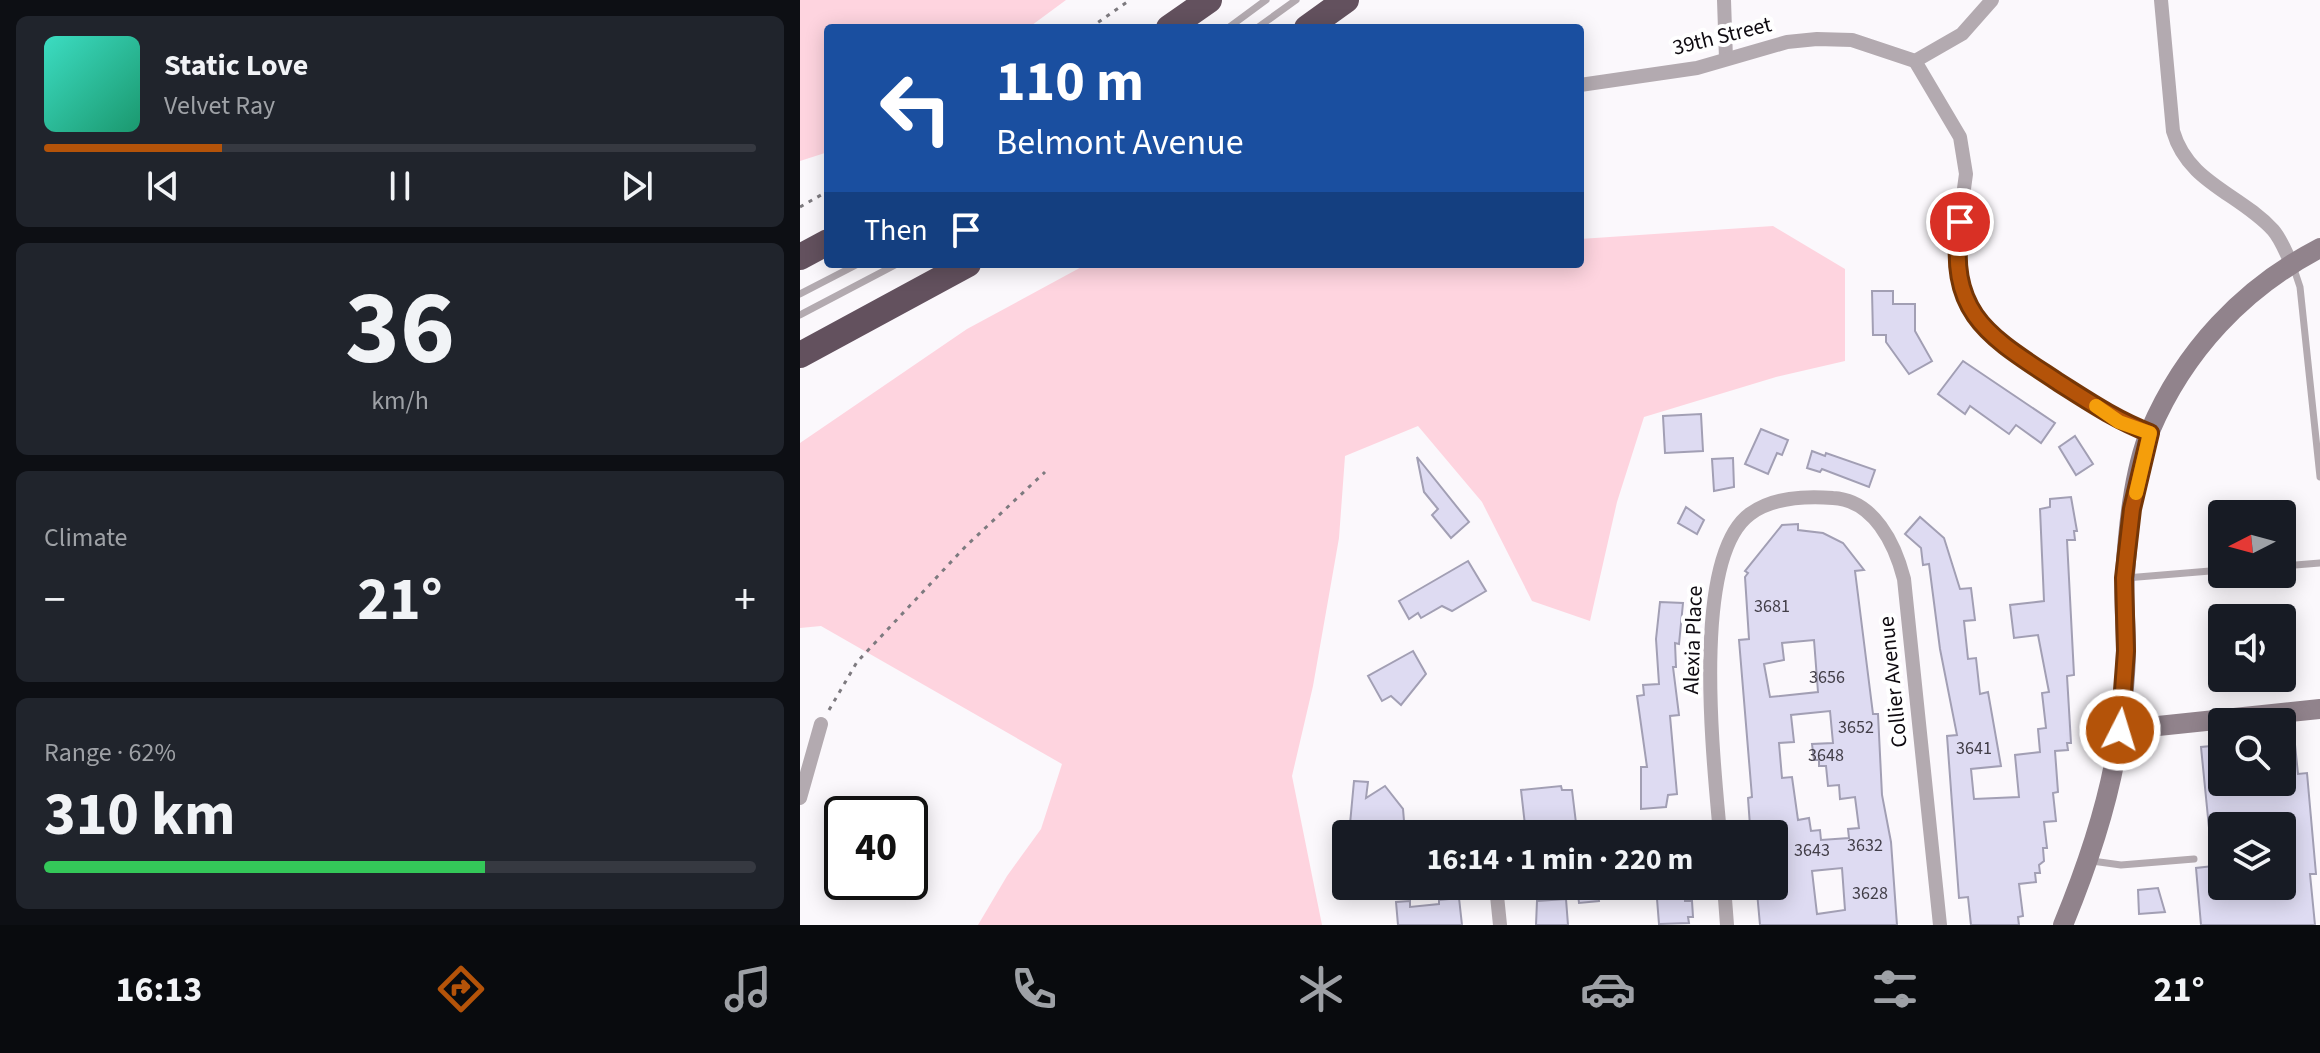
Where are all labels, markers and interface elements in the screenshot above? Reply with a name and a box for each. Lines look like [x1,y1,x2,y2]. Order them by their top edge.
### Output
street label: 39th Street [1669,8,1775,64]
text: 110 m [996,43,1144,122]
text: Static Love [164,44,308,87]
icon: left [864,56,968,160]
text: Velvet Ray [164,87,275,124]
text: Belmont Avenue [996,117,1244,168]
icon: previous [141,164,185,208]
icon: pause [378,164,422,208]
icon: next [615,164,659,208]
pin [1926,188,1994,256]
icon: arrive [1938,200,1982,244]
icon: arrive [944,208,988,252]
text: Then [864,209,928,252]
text: 36 [345,256,455,404]
text: km/h [371,382,429,419]
north arrow [2208,500,2296,588]
map controls [2208,500,2296,900]
text: Climate [44,519,128,556]
text: 21° [357,558,443,643]
text: − [44,569,66,632]
text: + [734,569,756,632]
street label: Alexia Place [1675,585,1711,695]
house number: 3681 [1754,594,1790,619]
button: sound [2208,604,2296,692]
street label: Collier Avenue [1870,615,1916,749]
house number: 3656 [1809,665,1845,690]
position arrow [2078,688,2162,772]
button: search [2208,708,2296,796]
house number: 3652 [1838,715,1874,740]
text: Range · 62% [44,734,176,771]
house number: 3641 [1956,736,1992,761]
house number: 3648 [1808,743,1844,768]
text: 310 km [44,773,235,858]
speed limit sign: 40 [824,796,928,900]
button: layers [2208,812,2296,900]
house number: 3632 [1847,833,1883,858]
text: 16:14 · 1 min · 220 m [1427,838,1693,881]
house number: 3643 [1794,838,1830,863]
house number: 3628 [1852,881,1888,906]
icon: directions [433,961,489,1017]
icon: music [720,961,776,1017]
icon: phone [1006,961,1062,1017]
icon: climate [1293,961,1349,1017]
icon: car [1580,961,1636,1017]
icon: filters [1867,961,1923,1017]
text: 16:13 [115,964,202,1015]
text: 21° [2153,964,2205,1015]

